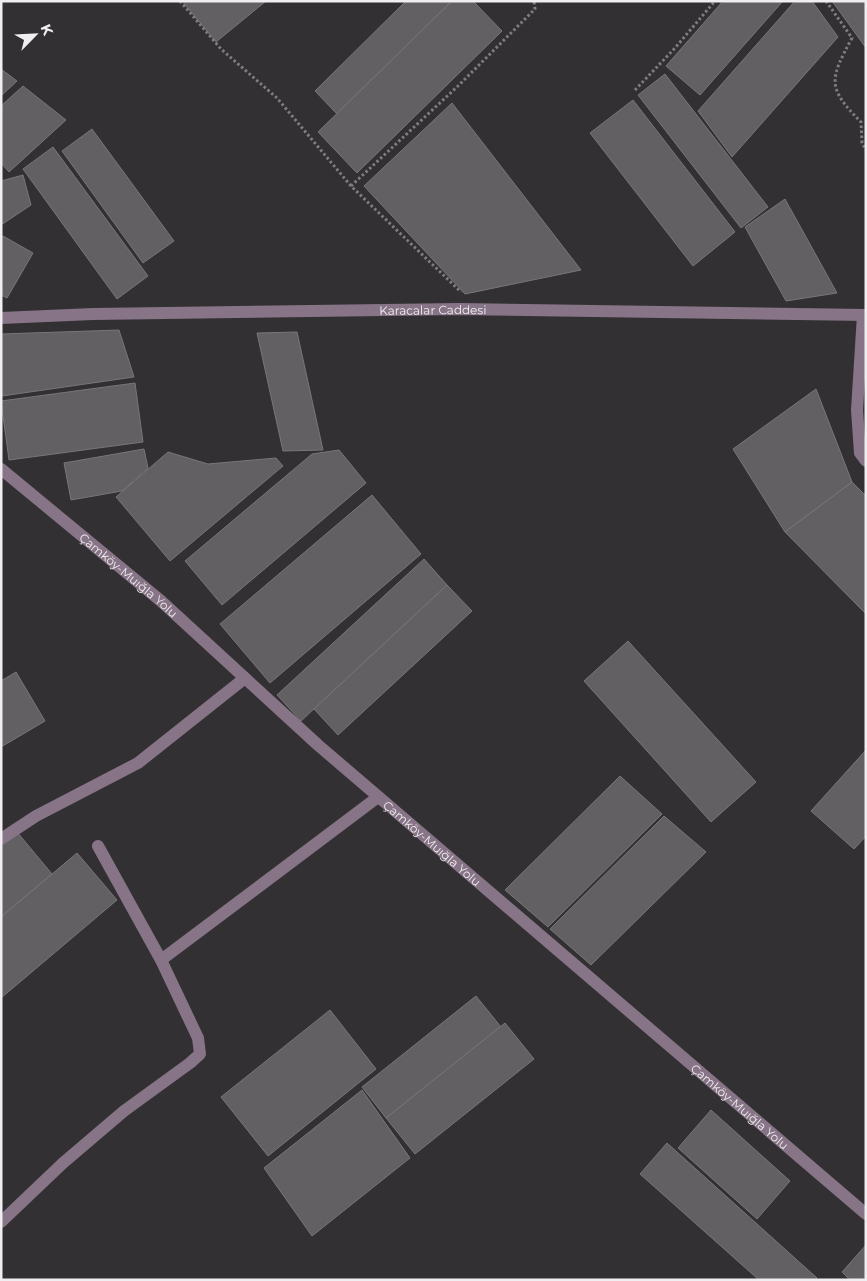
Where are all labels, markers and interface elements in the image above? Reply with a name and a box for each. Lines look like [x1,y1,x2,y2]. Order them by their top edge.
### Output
north arrow [10,10,60,60]
text: K [37,21,57,39]
street label: Karacalar Caddesi [379,301,487,318]
street label: Çamköy-Muığla Yolu [77,529,181,620]
street label: Çamköy-Muığla Yolu [380,797,484,889]
street label: Çamköy-Muığla Yolu [688,1060,792,1152]

